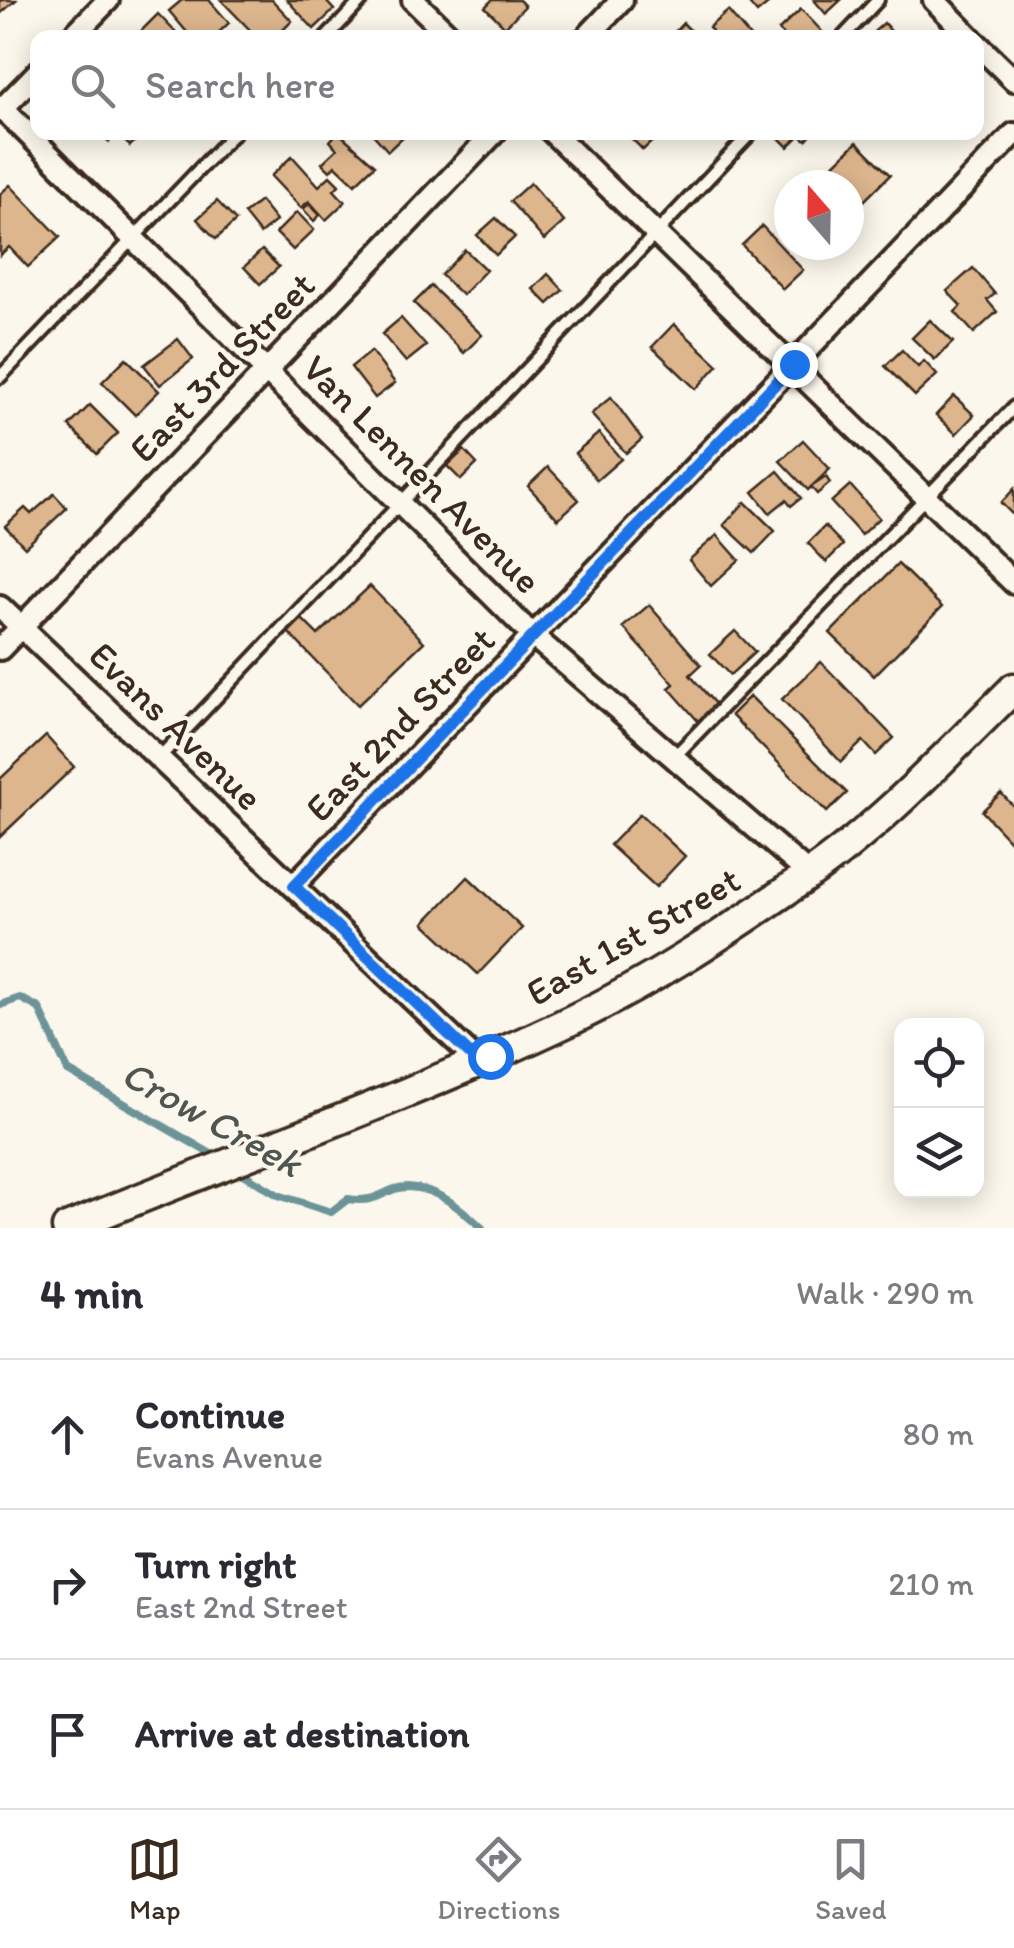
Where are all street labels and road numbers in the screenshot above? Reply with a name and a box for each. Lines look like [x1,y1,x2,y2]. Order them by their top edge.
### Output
street label: East 3rd Street [120,262,324,472]
street label: Van Lennen Avenue [293,345,551,603]
street label: East 2nd Street [296,617,504,831]
street label: Evans Avenue [80,632,272,820]
street label: East 1st Street [518,856,748,1016]

